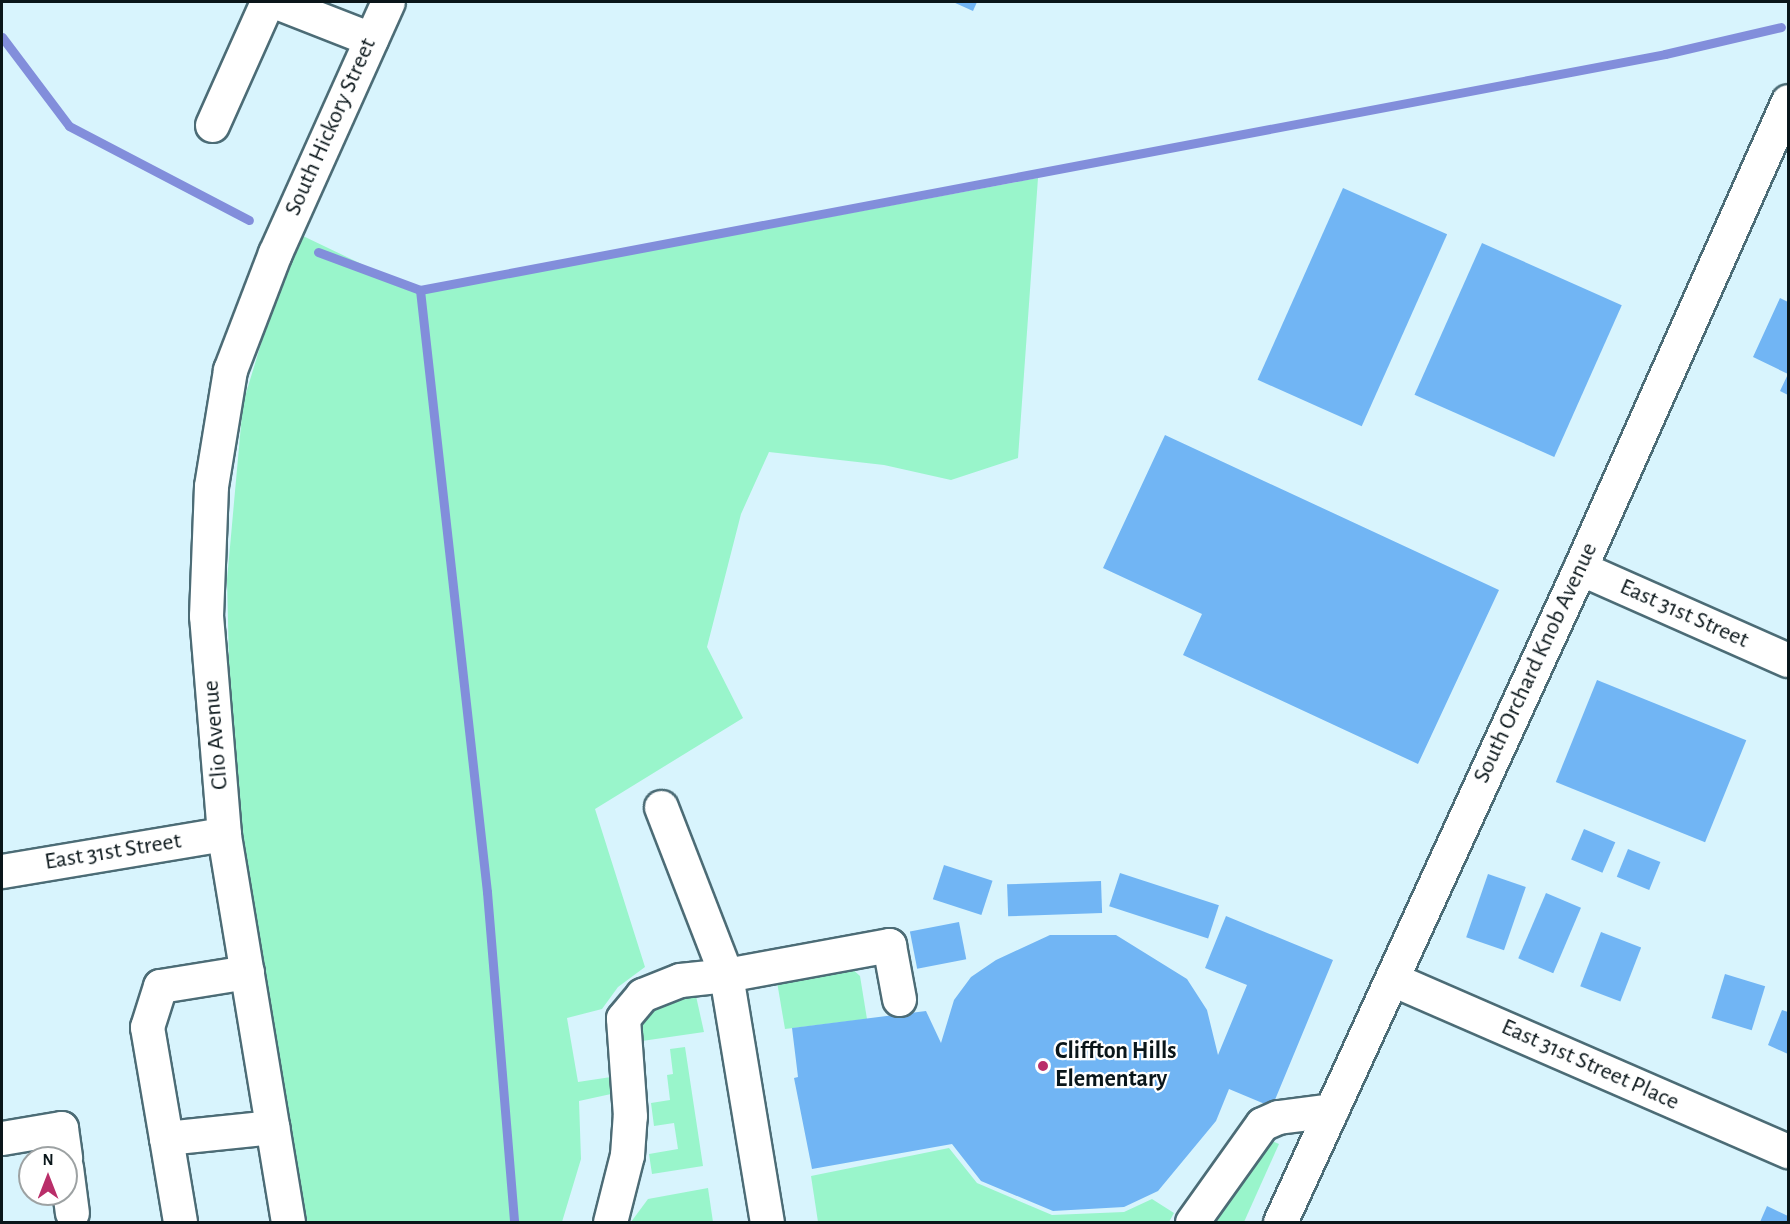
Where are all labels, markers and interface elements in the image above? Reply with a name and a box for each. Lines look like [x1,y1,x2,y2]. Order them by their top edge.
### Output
street label: South Hickory Street [279,34,383,220]
street label: South Orchard Knob Avenue [1468,538,1604,788]
street label: East 31st Street [1615,573,1753,655]
street label: Clio Avenue [197,679,235,791]
street label: East 31st Street [43,827,183,877]
street label: East 31st Street Place [1497,1013,1683,1117]
place label: Cliffton Hills Elementary [1055,1038,1176,1094]
marker: Cliffton Hills Elementary [1036,1059,1050,1073]
north arrow [18,1146,78,1206]
text: N [42,1152,54,1168]

